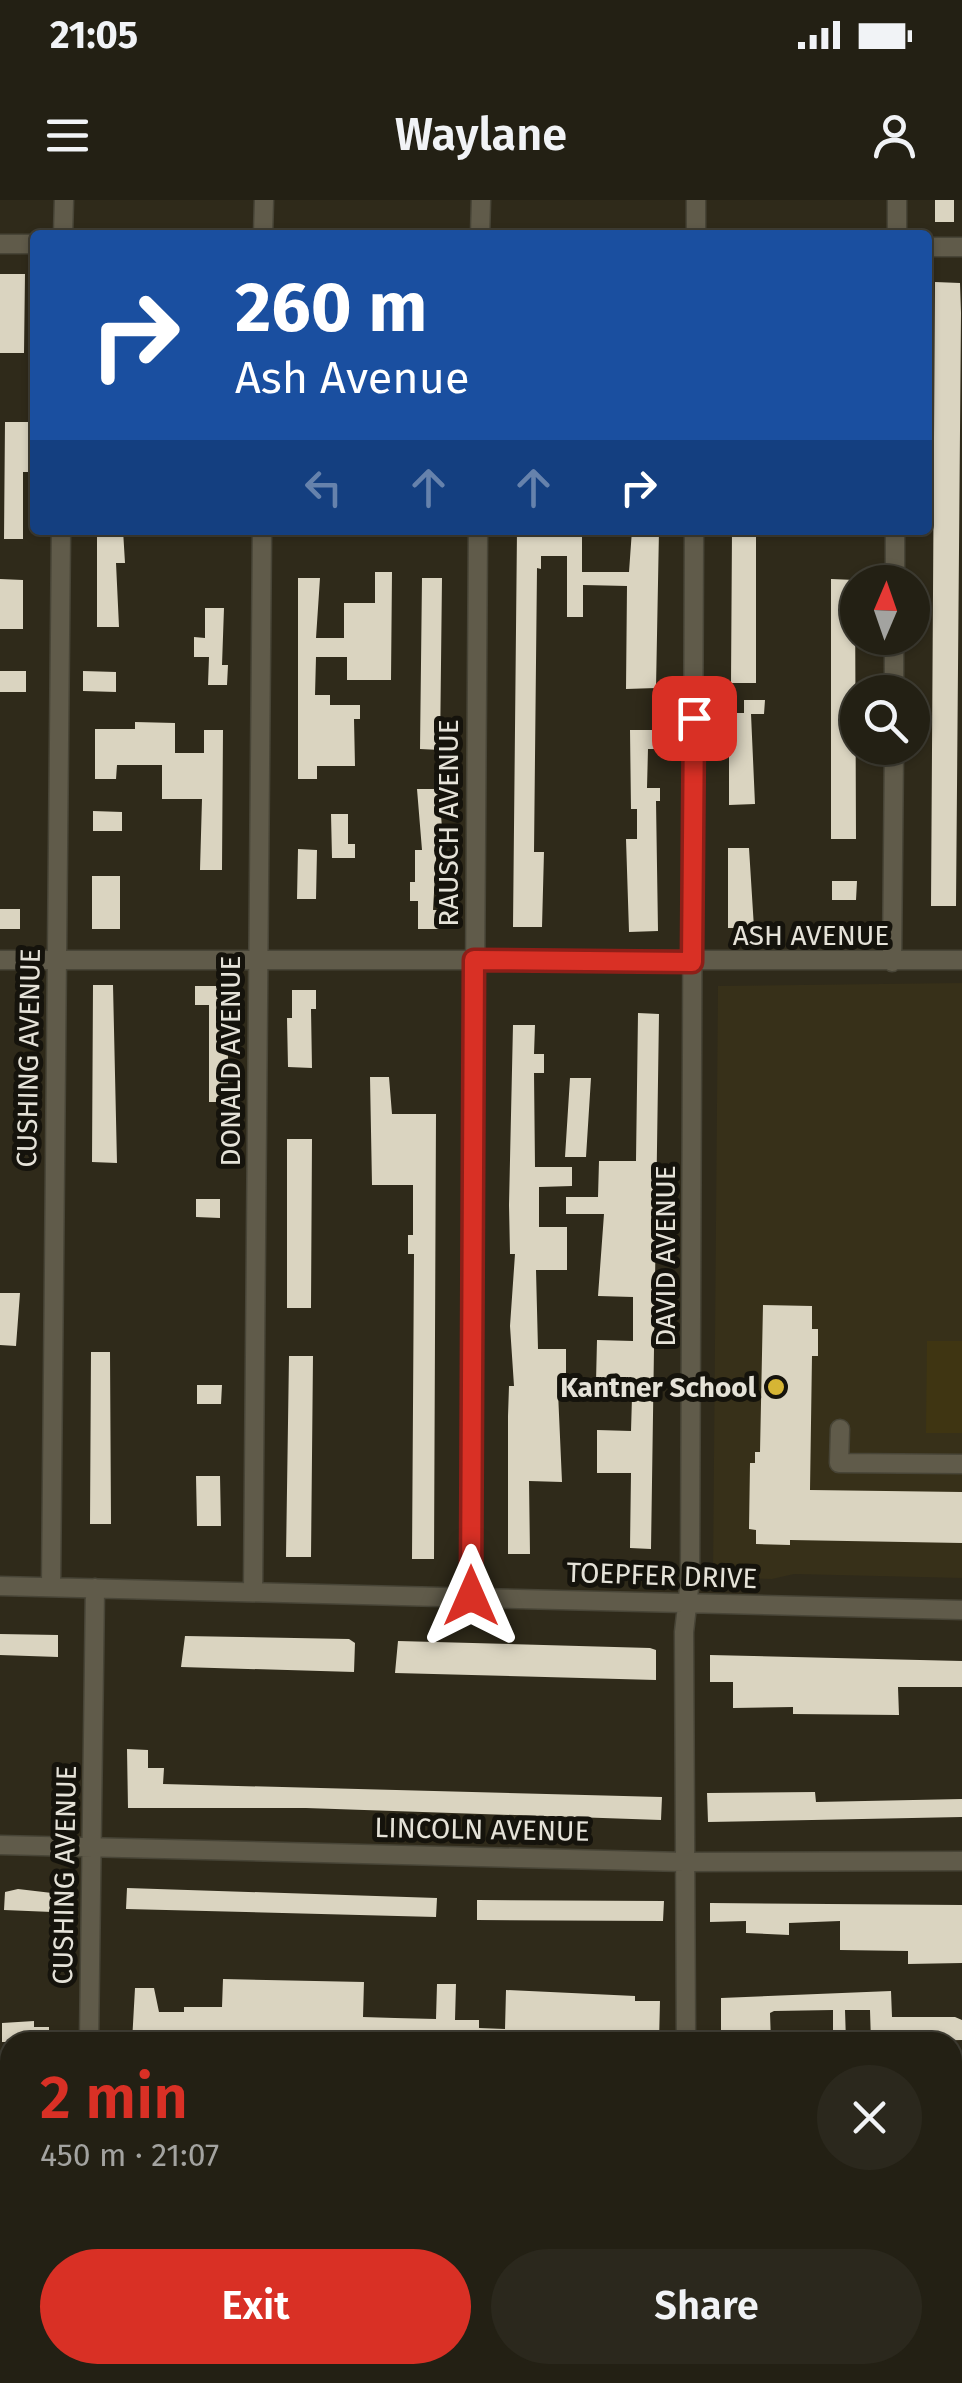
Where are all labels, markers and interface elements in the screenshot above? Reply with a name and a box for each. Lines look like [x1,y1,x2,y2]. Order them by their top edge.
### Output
text: 21:05 [50,12,138,58]
icon: menu [40,108,95,163]
text: Waylane [395,108,567,162]
icon: person [867,108,922,163]
text: 260 m [235,266,427,350]
icon: right [70,270,200,400]
text: Ash Avenue [235,351,469,405]
icon: left [296,460,351,515]
icon: ahead [401,460,456,515]
icon: ahead [506,460,561,515]
icon: right [611,460,666,515]
north arrow [840,565,930,655]
map controls [840,565,930,765]
button: search [840,675,930,765]
pin [652,676,737,761]
icon: arrive [667,691,722,746]
street label: RAUSCH AVENUE [432,719,465,927]
street label: ASH AVENUE [733,919,889,952]
street label: CUSHING AVENUE [10,948,47,1168]
street label: DONALD AVENUE [214,956,247,1166]
street label: DAVID AVENUE [649,1165,682,1347]
place label: Kantner School [560,1371,757,1404]
marker: Kantner School [765,1376,787,1398]
position arrow [419,1544,523,1648]
street label: TOEPFER DRIVE [566,1556,758,1595]
street label: CUSHING AVENUE [46,1765,83,1985]
street label: LINCOLN AVENUE [374,1811,590,1848]
text: 2 min [40,2062,188,2134]
button: close [817,2065,922,2170]
text: 450 m · 21:07 [40,2136,219,2174]
button: Exit [40,2249,471,2364]
button: Share [491,2249,922,2364]

